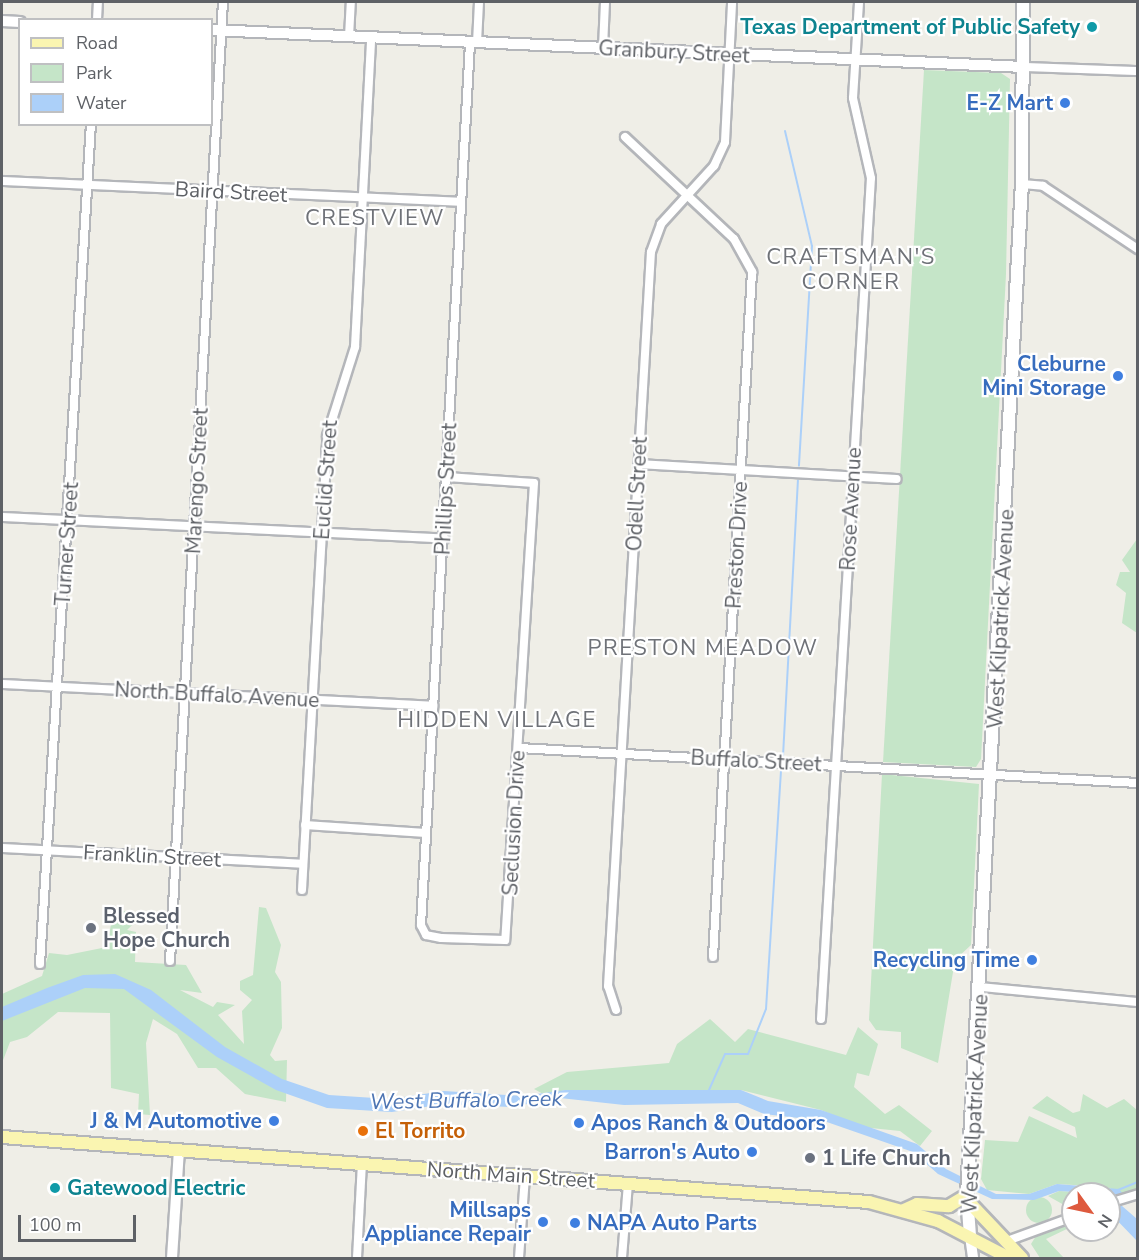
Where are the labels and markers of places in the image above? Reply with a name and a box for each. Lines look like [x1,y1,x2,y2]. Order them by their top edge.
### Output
place label: Texas Department of Public Safety [740,14,1080,40]
marker: Texas Department of Public Safety [1085,20,1099,34]
place label: E-Z Mart [966,90,1053,116]
marker: E-Z Mart [1058,96,1072,110]
place label: Cleburne Mini Storage [982,351,1106,401]
marker: Cleburne Mini Storage [1111,369,1125,383]
place label: Blessed Hope Church [103,903,230,953]
marker: Blessed Hope Church [84,921,98,935]
place label: Recycling Time [873,947,1020,973]
marker: Recycling Time [1025,953,1039,967]
place label: J & M Automotive [90,1108,262,1134]
place label: Apos Ranch & Outdoors [591,1110,826,1136]
marker: J & M Automotive [267,1114,281,1128]
marker: Apos Ranch & Outdoors [572,1116,586,1130]
place label: El Torrito [375,1118,465,1144]
marker: El Torrito [356,1124,370,1138]
place label: Barron's Auto [605,1139,740,1165]
marker: Barron's Auto [745,1145,759,1159]
place label: 1 Life Church [822,1145,951,1171]
marker: 1 Life Church [803,1151,817,1165]
place label: Gatewood Electric [67,1175,245,1201]
marker: Gatewood Electric [48,1181,62,1195]
place label: Millsaps Appliance Repair [364,1197,531,1247]
place label: NAPA Auto Parts [587,1210,757,1236]
marker: Millsaps Appliance Repair [536,1215,550,1229]
marker: NAPA Auto Parts [568,1216,582,1230]

